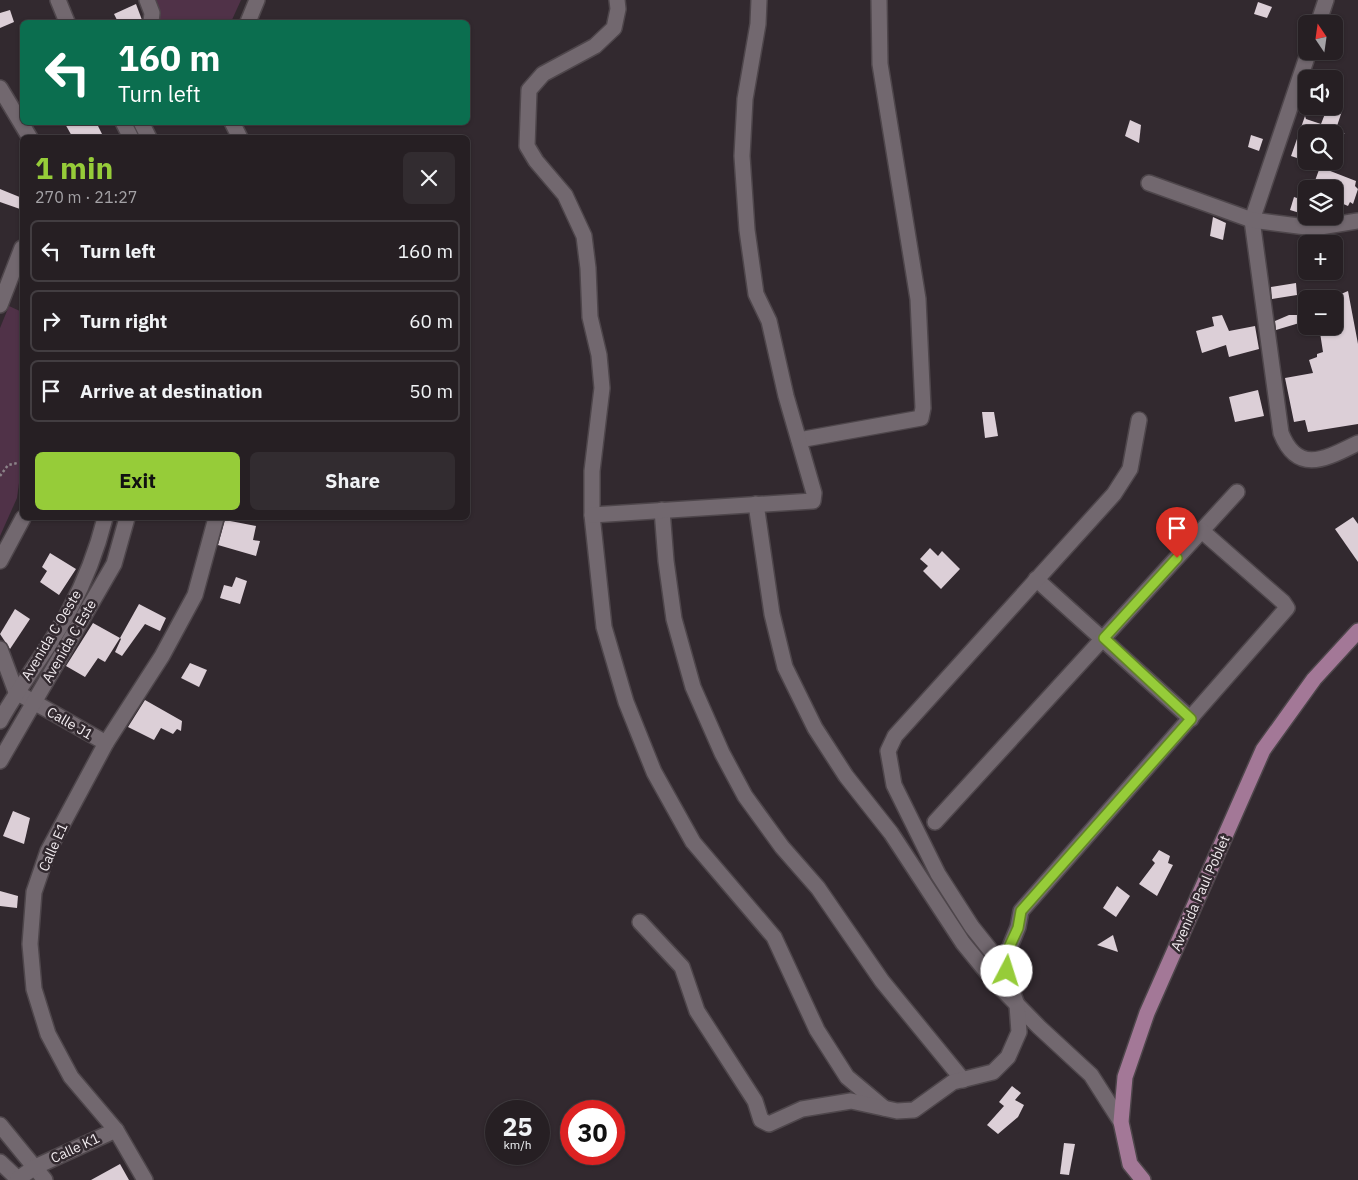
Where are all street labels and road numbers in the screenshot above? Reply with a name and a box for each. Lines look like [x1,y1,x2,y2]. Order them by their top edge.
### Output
street label: Avenida C Oeste [17,586,85,684]
street label: Avenida C Este [38,596,100,686]
street label: Calle J1 [44,703,96,743]
street label: Calle E1 [34,820,72,874]
street label: Avenida Paul Poblet [1166,832,1234,954]
street label: Calle K1 [48,1129,102,1167]

